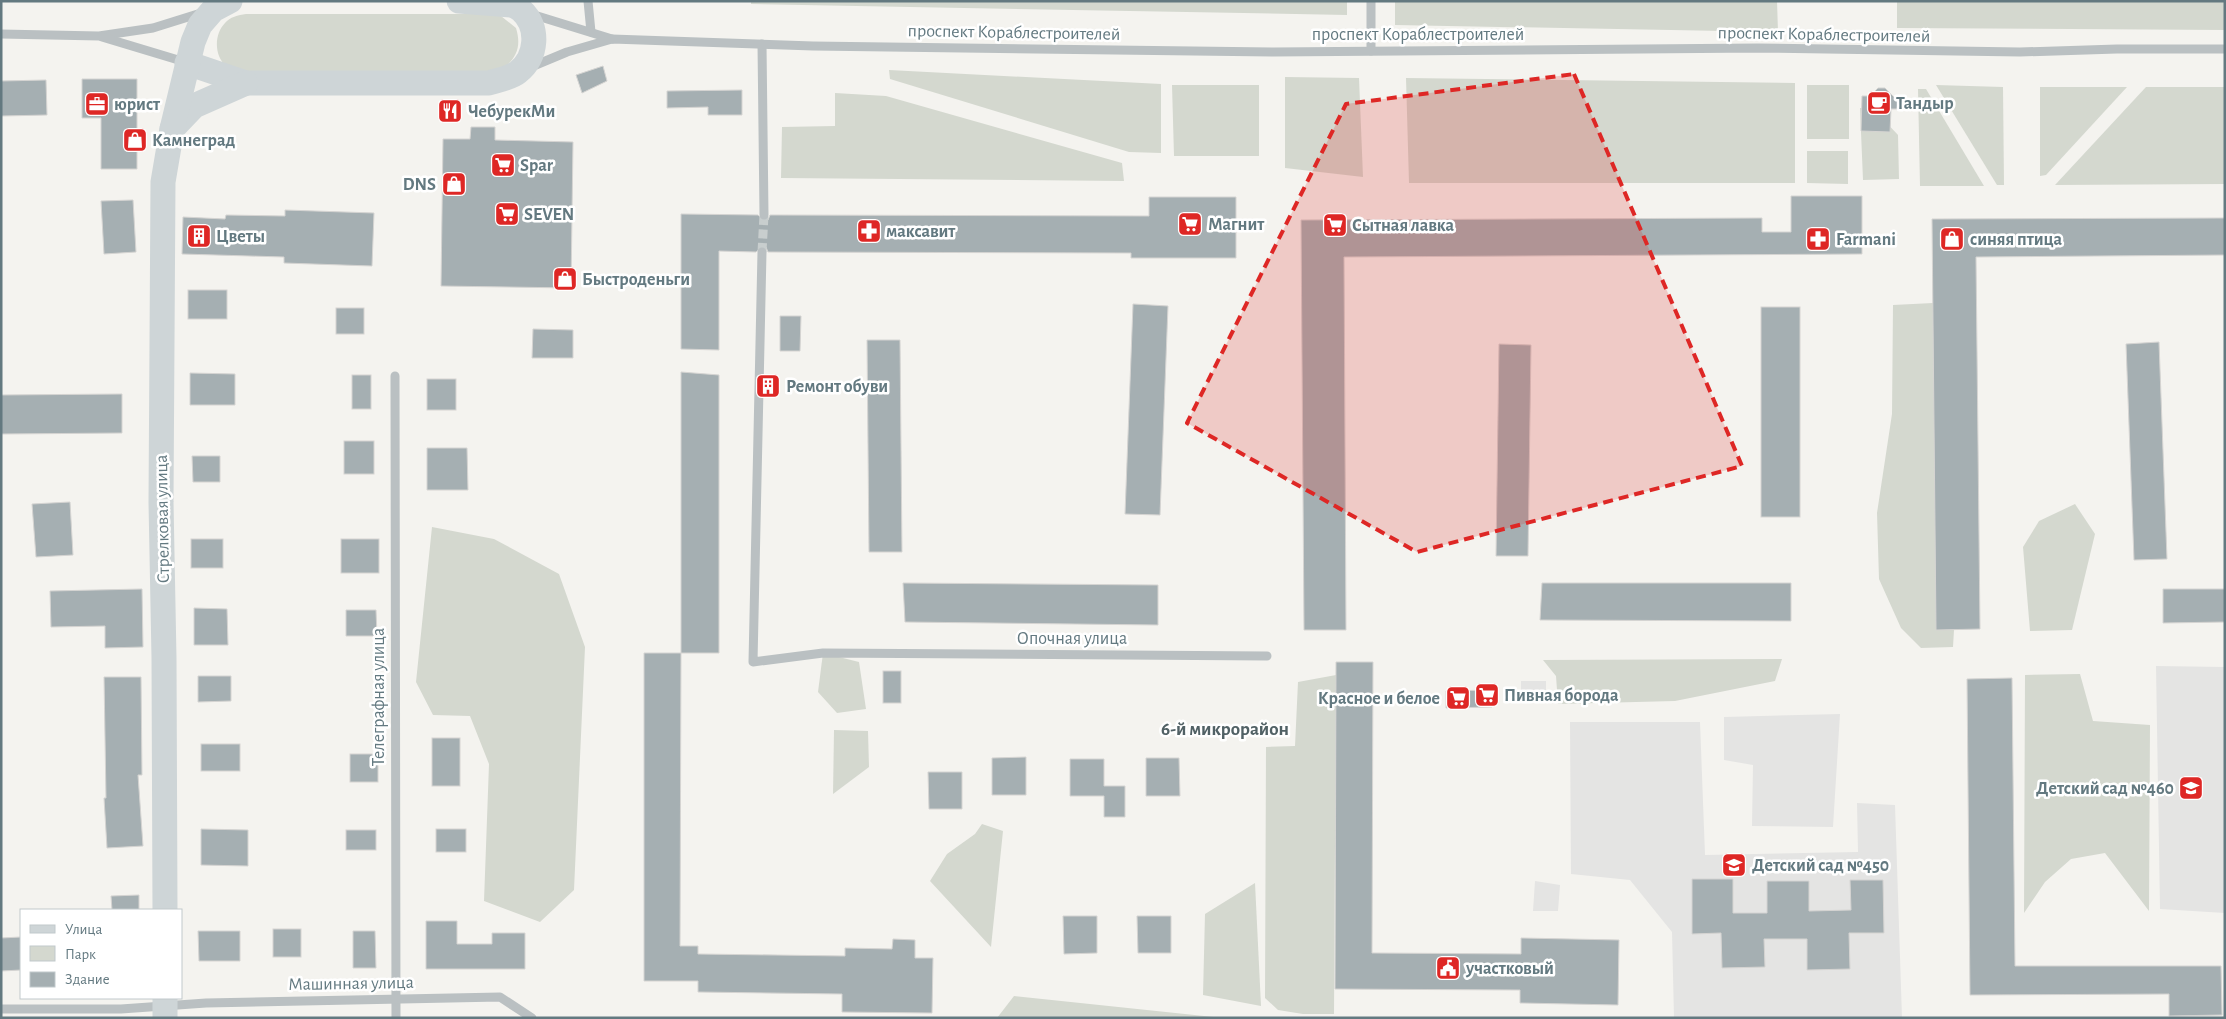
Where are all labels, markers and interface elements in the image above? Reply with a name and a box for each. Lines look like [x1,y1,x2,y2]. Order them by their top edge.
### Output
street label: проспект Кораблестроителей [908,21,1120,44]
street label: проспект Кораблестроителей [1718,23,1930,46]
street label: проспект Кораблестроителей [1312,25,1524,44]
cafe icon: Тандыр [1866,90,1892,116]
office icon: юрист [84,91,110,117]
place label: Тандыр [1896,95,1954,113]
place label: юрист [114,96,161,114]
restaurant icon: ЧебурекМи [437,98,463,124]
place label: ЧебурекМи [468,103,555,121]
shop icon: Камнеград [122,127,148,153]
place label: Камнеград [152,132,236,150]
supermarket icon: Spar [490,152,516,178]
place label: Spar [520,157,554,175]
shop icon: DNS [441,171,467,197]
place label: DNS [403,176,436,194]
supermarket icon: SEVEN [494,201,520,227]
place label: SEVEN [524,206,574,224]
supermarket icon: Магнит [1177,211,1203,237]
supermarket icon: Сытная лавка [1322,212,1348,238]
place label: Магнит [1208,216,1265,234]
place label: Сытная лавка [1352,217,1454,235]
pharmacy icon: максавит [856,218,882,244]
building icon: Цветы [186,223,212,249]
place label: максавит [886,223,956,241]
pharmacy icon: Farmani [1805,226,1831,252]
shop icon: синяя птица [1939,226,1965,252]
place label: Цветы [216,228,265,246]
place label: Farmani [1836,231,1896,249]
place label: синяя птица [1970,231,2063,249]
shop icon: Быстроденьги [552,266,578,292]
place label: Быстроденьги [582,271,690,289]
building icon: Ремонт обуви [755,373,781,399]
place label: Ремонт обуви [786,378,888,396]
street label: Стрелковая улица [153,454,173,584]
street label: Телеграфная улица [370,628,388,766]
street label: Опочная улица [1017,630,1127,648]
supermarket icon: Пивная борода [1474,682,1500,708]
supermarket icon: Красное и белое [1445,685,1471,711]
place label: Пивная борода [1504,687,1619,705]
place label: Красное и белое [1318,690,1440,708]
district label: 6-й микрорайон [1161,720,1289,739]
school or university icon: Детский сад №460 [2178,775,2204,801]
place label: Детский сад №460 [2036,780,2174,798]
school or university icon: Детский сад №450 [1721,852,1747,878]
place label: Детский сад №450 [1752,857,1889,875]
legend [20,909,182,999]
text: Улица [65,922,102,937]
text: Парк [65,947,96,962]
public building icon: участковый [1435,955,1461,981]
place label: участковый [1465,960,1554,978]
text: Здание [65,972,110,987]
street label: Машинная улица [288,974,414,994]

